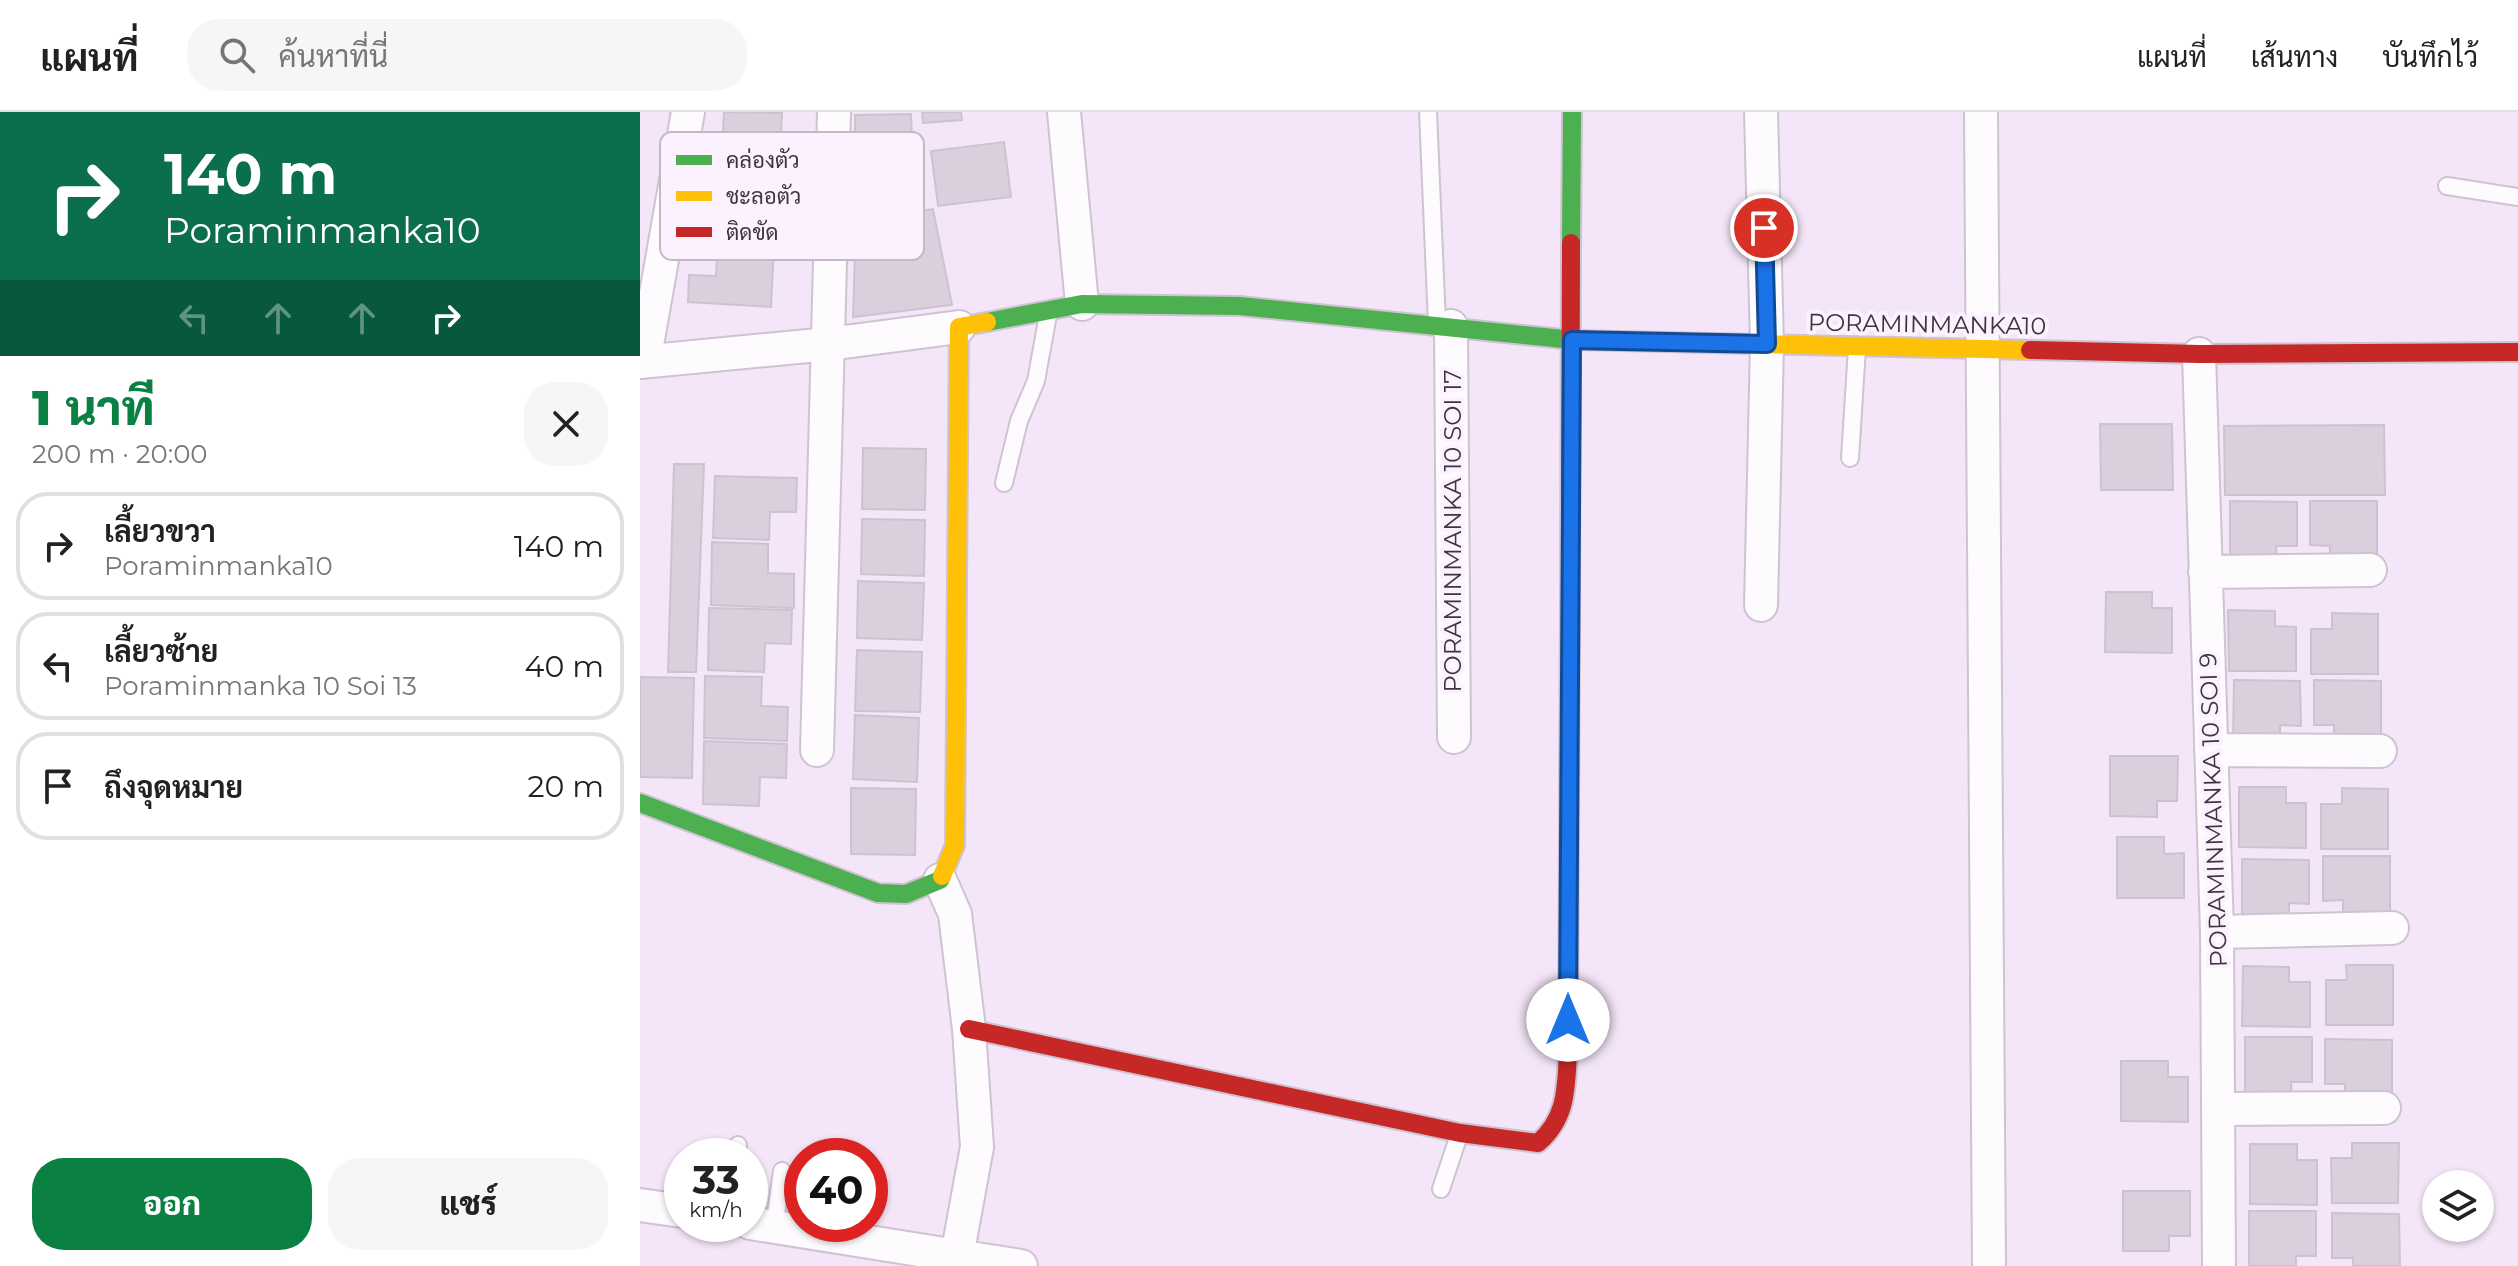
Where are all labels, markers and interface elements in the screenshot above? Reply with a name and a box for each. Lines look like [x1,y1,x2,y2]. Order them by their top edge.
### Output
search box [187,19,747,91]
icon: search [215,33,259,77]
text: แผนที่ [40,34,139,81]
text: ค้นหาที่นี่ [279,38,388,75]
text: แผนที่ [2137,40,2207,74]
text: เส้นทาง [2251,40,2338,74]
text: บันทึกไว้ [2382,40,2478,74]
legend [660,132,924,260]
text: 140 m [164,140,337,208]
icon: right [32,144,136,248]
text: คล่องตัว [726,147,800,174]
text: ชะลอตัว [726,183,801,210]
pin [1730,194,1798,262]
icon: arrive [1742,206,1786,250]
text: Poraminmanka10 [164,208,481,252]
text: ติดขัด [726,219,778,246]
icon: left [172,296,216,340]
icon: ahead [256,296,300,340]
icon: ahead [340,296,384,340]
icon: right [424,296,468,340]
street label: PORAMINMANKA10 [1808,307,2046,341]
street label: PORAMINMANKA 10 SOI 17 [1438,369,1467,693]
text: 1 นาที [32,379,155,437]
button: close [524,382,608,466]
text: 200 m · 20:00 [32,438,208,470]
text: เลี้ยวขวา [104,513,216,550]
icon: right [36,524,80,568]
text: 140 m [514,528,604,565]
text: Poraminmanka10 [104,550,333,582]
text: เลี้ยวซ้าย [104,633,218,670]
icon: left [36,644,80,688]
text: 40 m [525,648,604,685]
street label: PORAMINMANKA 10 SOI 9 [2193,652,2233,968]
text: Poraminmanka 10 Soi 13 [104,670,417,702]
icon: arrive [36,764,80,808]
text: 20 m [527,768,604,805]
text: ถึงจุดหมาย [104,769,243,806]
position arrow [1526,978,1610,1062]
speed limit sign: 40 [784,1138,888,1242]
text: 33 [692,1155,740,1204]
button: ออก [32,1158,312,1250]
button: แชร์ [328,1158,608,1250]
map controls [2422,1170,2494,1242]
button: layers [2422,1170,2494,1242]
text: km/h [689,1198,743,1222]

